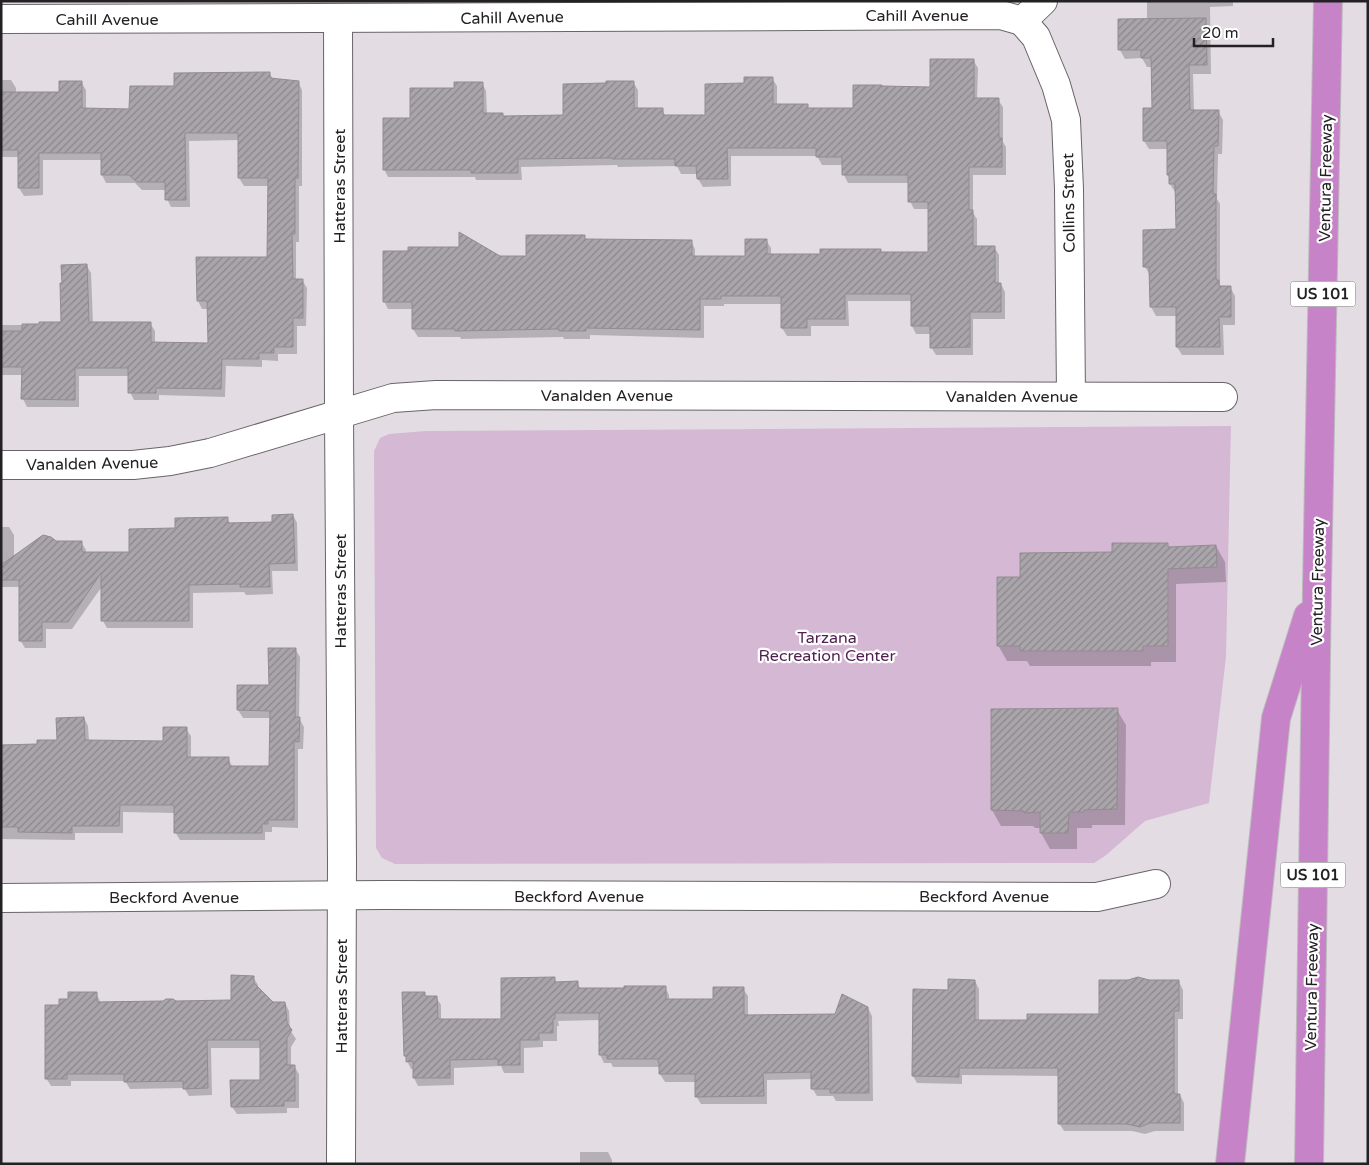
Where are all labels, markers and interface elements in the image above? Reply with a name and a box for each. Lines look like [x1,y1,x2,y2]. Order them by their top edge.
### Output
street label: Cahill Avenue [865,6,969,26]
street label: Cahill Avenue [460,7,564,29]
street label: Cahill Avenue [55,10,159,30]
scale bar [1194,15,1273,47]
text: 20 m [1202,24,1239,42]
street label: Ventura Freeway [1315,114,1337,242]
street label: Hatteras Street [330,129,350,243]
street label: Collins Street [1058,153,1080,253]
road number: US 101 [1290,282,1356,306]
street label: Vanalden Avenue [541,386,673,406]
street label: Vanalden Avenue [946,387,1078,407]
street label: Vanalden Avenue [26,453,158,475]
street label: Ventura Freeway [1307,518,1329,646]
street label: Hatteras Street [331,534,351,648]
park label: Tarzana Recreation Center [758,628,896,666]
road number: US 101 [1280,862,1346,888]
street label: Beckford Avenue [514,887,644,907]
street label: Beckford Avenue [919,887,1049,907]
street label: Beckford Avenue [109,888,239,908]
street label: Ventura Freeway [1301,923,1323,1051]
street label: Hatteras Street [332,939,352,1053]

